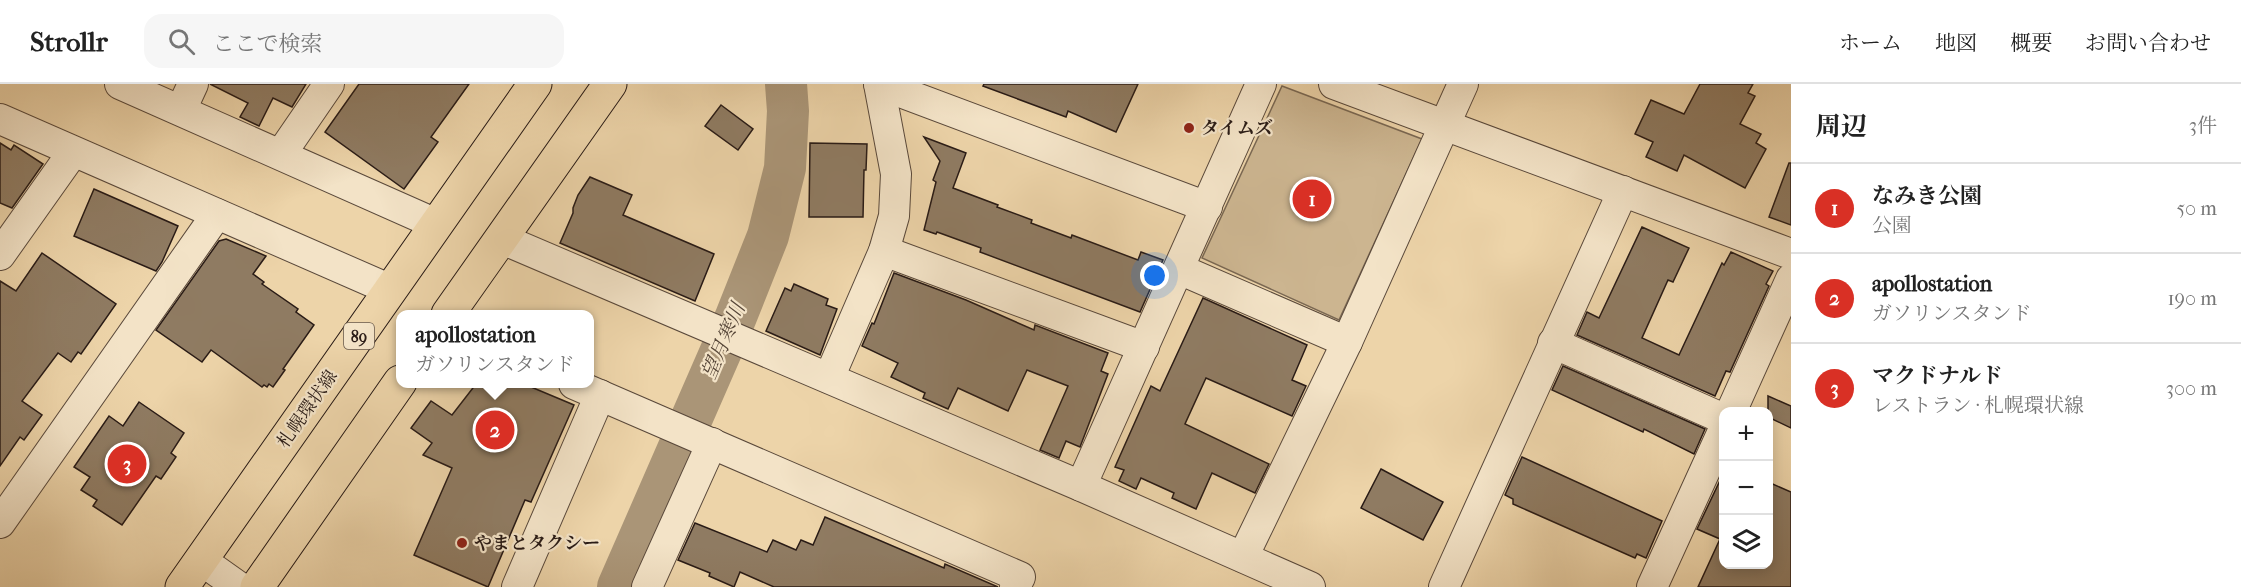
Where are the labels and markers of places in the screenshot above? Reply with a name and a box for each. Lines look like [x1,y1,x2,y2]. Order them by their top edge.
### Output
place label: タイムズ [1201,118,1273,139]
marker: タイムズ [1182,121,1196,135]
pin: 1 [1292,176,1332,222]
pin: 2 [476,408,514,452]
pin: 3 [108,442,146,487]
place label: やまとタクシー [474,533,600,554]
marker: やまとタクシー [455,536,469,550]

